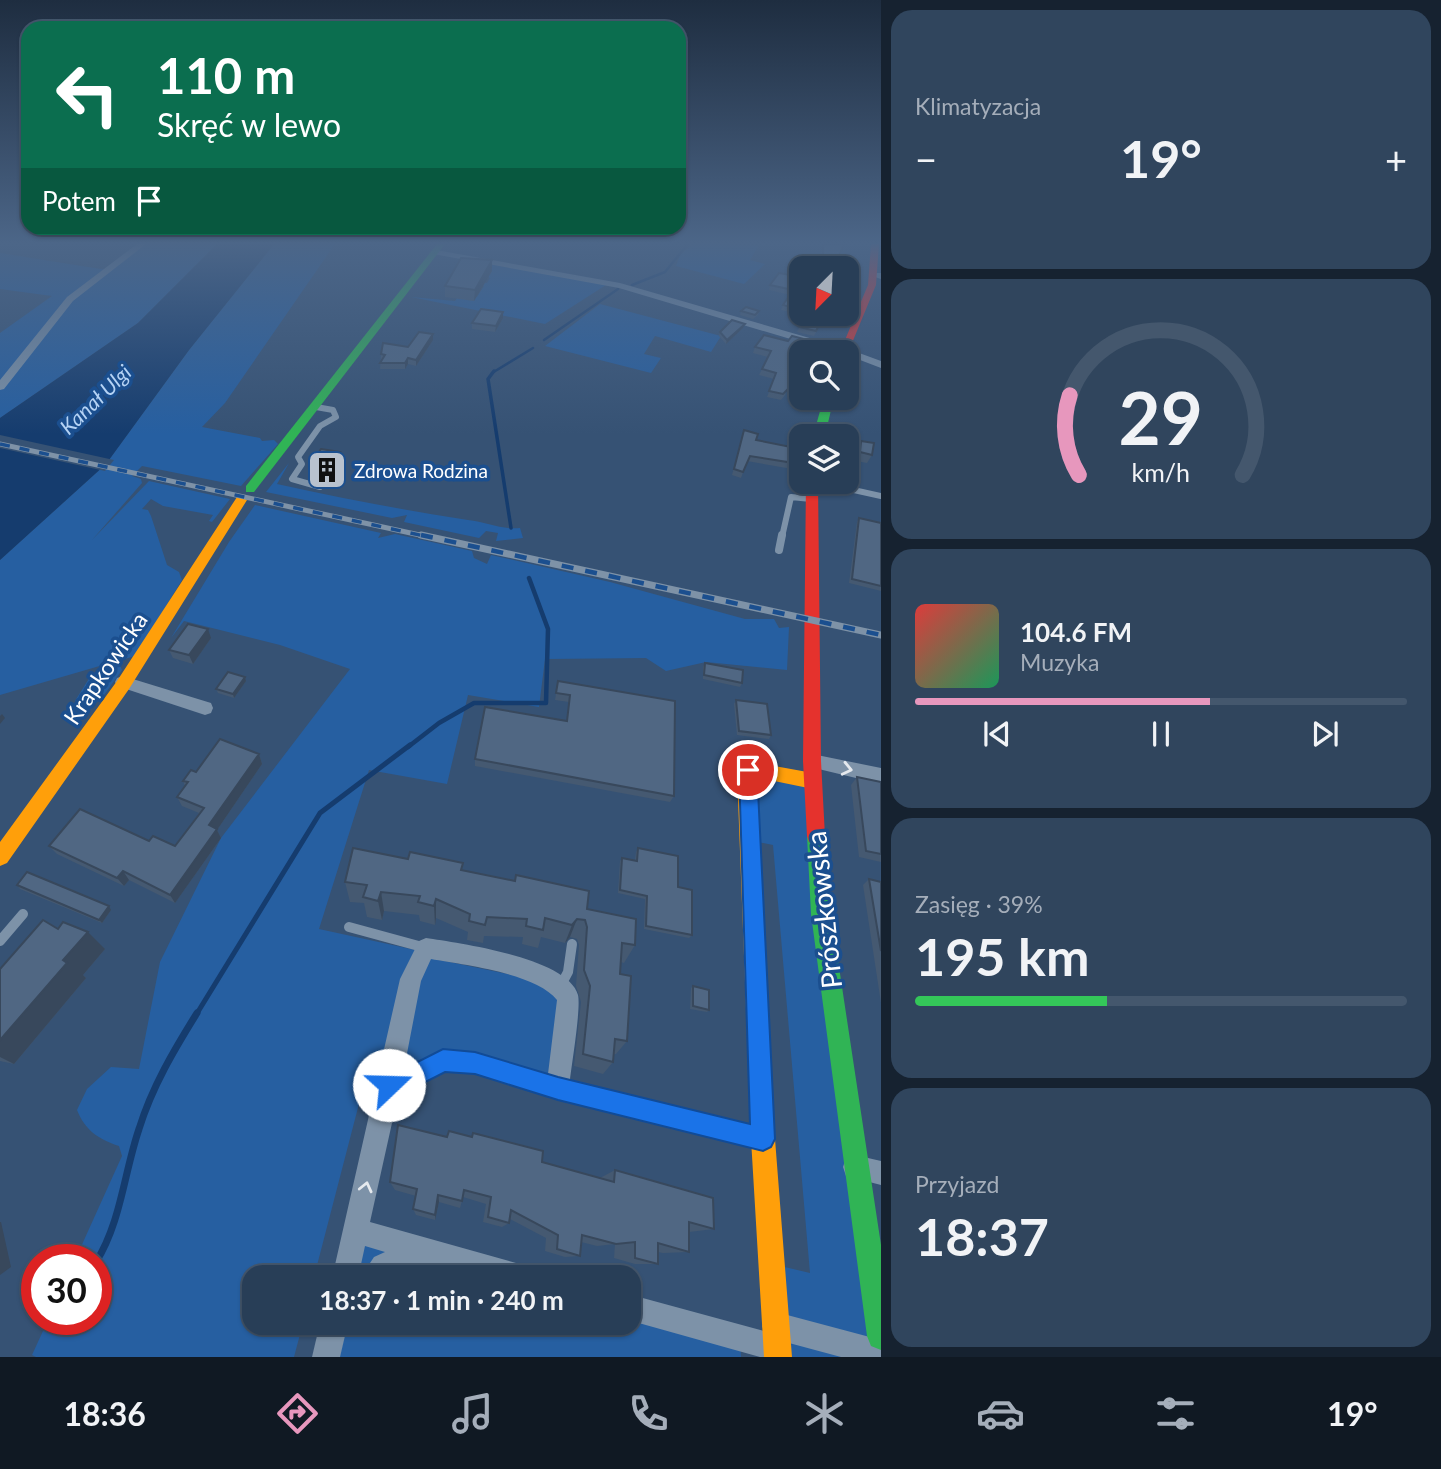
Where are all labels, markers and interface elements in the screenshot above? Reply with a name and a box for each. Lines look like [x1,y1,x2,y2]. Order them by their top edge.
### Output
text: 110 m [157,46,295,104]
icon: left [42,49,133,140]
text: Klimatyzacja [915,92,1041,120]
text: Skręć w lewo [157,105,341,144]
text: 19° [1120,127,1202,189]
text: − [915,136,937,182]
text: + [1385,136,1407,182]
icon: arrive [130,182,168,220]
text: Potem [42,185,116,217]
north arrow [789,256,859,326]
map controls [789,256,859,494]
button: search [789,340,859,410]
water label: Kanał Ulgi [54,359,136,439]
text: 29 [1119,374,1203,462]
button: layers [789,424,859,494]
building icon: Zdrowa Rodzina [306,449,348,491]
text: km/h [1132,457,1190,487]
place label: Zdrowa Rodzina [354,459,488,482]
street label: Krapkowicka [57,607,153,729]
text: 104.6 FM [1020,616,1132,648]
text: Muzyka [1020,648,1099,676]
icon: previous [978,715,1016,753]
icon: pause [1142,715,1180,753]
icon: next [1306,715,1344,753]
pin [718,740,778,800]
icon: arrive [729,751,767,789]
one-way arrow [841,760,853,775]
street label: Prószkowska [798,830,848,990]
text: Zasięg · 39% [915,890,1043,918]
text: 195 km [915,925,1089,987]
position arrow [352,1048,426,1122]
text: Przyjazd [915,1170,999,1198]
one-way arrow [357,1181,372,1193]
text: 18:37 [915,1205,1049,1267]
speed limit sign: 30 [21,1244,112,1335]
text: 18:37 · 1 min · 240 m [319,1284,564,1316]
icon: directions [273,1389,322,1438]
icon: music [448,1389,497,1438]
icon: phone [624,1389,673,1438]
icon: climate [800,1389,849,1438]
icon: car [976,1389,1025,1438]
icon: filters [1151,1389,1200,1438]
text: 18:36 [63,1394,146,1433]
text: 19° [1327,1394,1378,1433]

